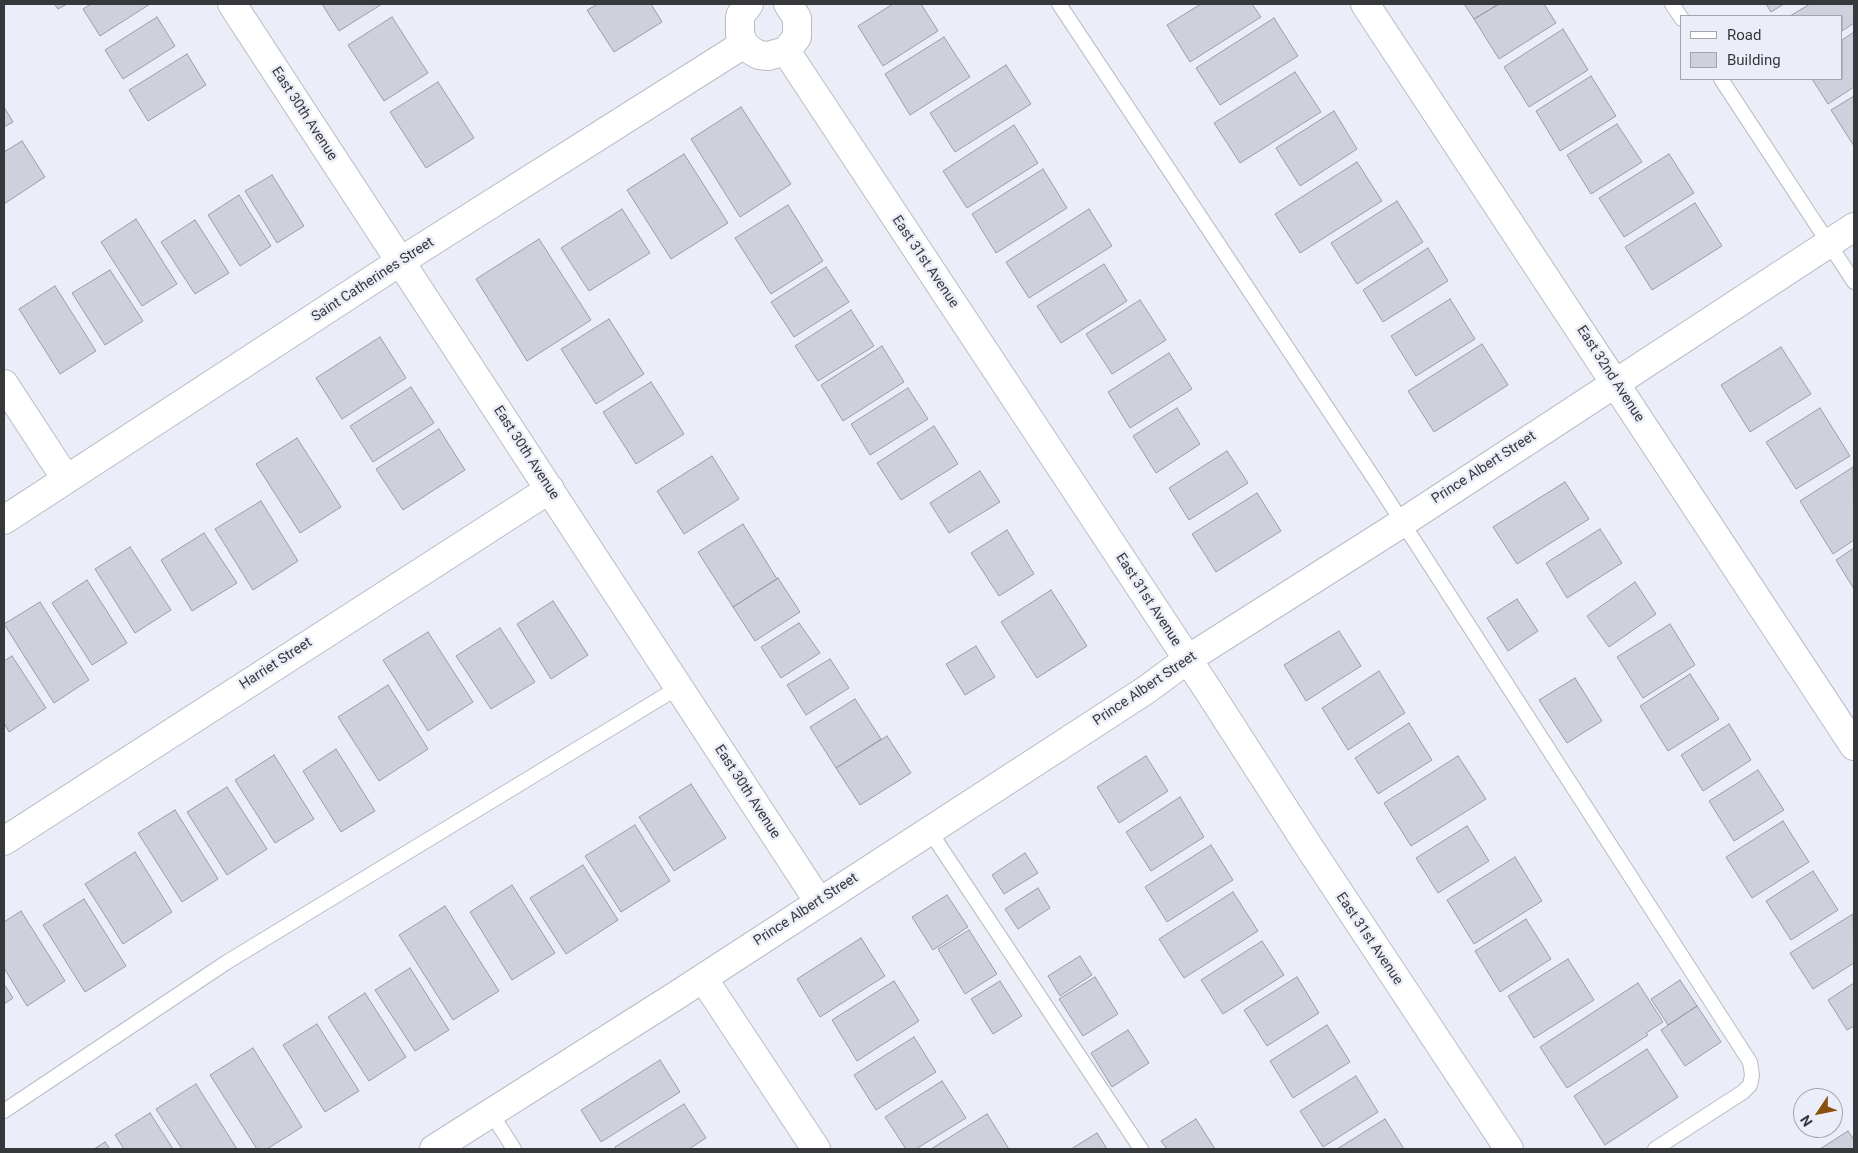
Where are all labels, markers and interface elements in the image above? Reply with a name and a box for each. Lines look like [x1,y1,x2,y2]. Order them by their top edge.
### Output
legend [1680,15,1843,80]
text: Road [1727,26,1761,44]
text: Building [1727,51,1781,69]
street label: East 30th Avenue [268,64,340,164]
street label: East 31st Avenue [888,213,962,311]
street label: Saint Catherines Street [309,234,437,326]
street label: East 32nd Avenue [1573,323,1647,425]
street label: East 30th Avenue [490,403,562,503]
street label: Prince Albert Street [1429,428,1539,508]
street label: East 31st Avenue [1112,550,1184,650]
street label: Harriet Street [237,634,315,694]
street label: Prince Albert Street [1090,648,1200,730]
street label: East 30th Avenue [711,742,783,842]
street label: Prince Albert Street [751,870,861,950]
street label: East 31st Avenue [1332,890,1406,988]
north arrow [1793,1088,1843,1138]
text: N [1797,1112,1816,1129]

